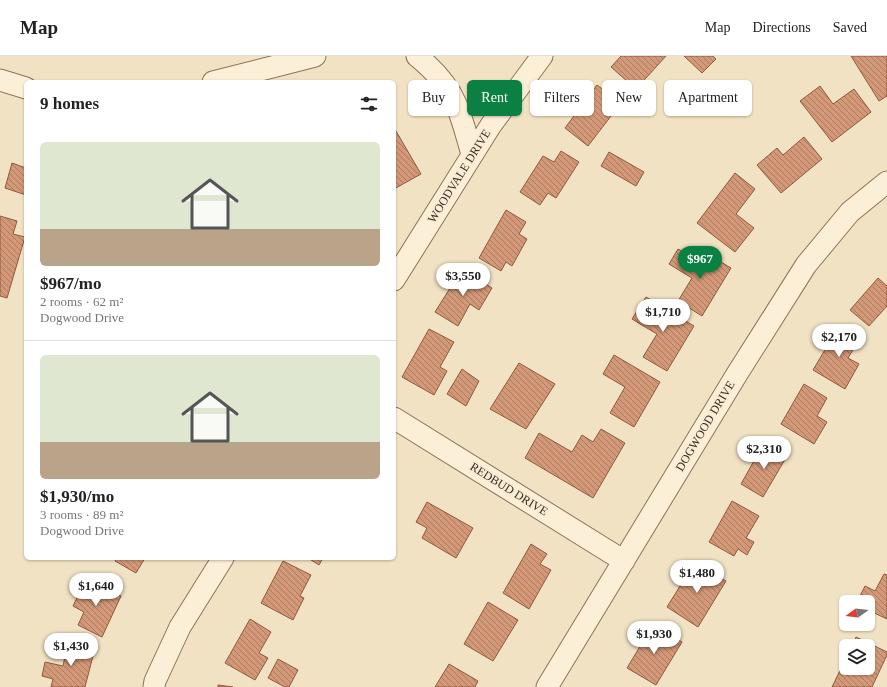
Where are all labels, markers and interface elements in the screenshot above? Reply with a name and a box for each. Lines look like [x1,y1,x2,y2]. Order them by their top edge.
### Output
text: Map [20,17,58,38]
text: Map [705,20,730,35]
text: Directions [752,20,811,35]
text: Saved [833,20,867,35]
chip: Buy [408,80,459,116]
chip: Rent [467,80,522,116]
chip: Filters [530,80,594,116]
chip: New [602,80,656,116]
chip: Apartment [664,80,752,116]
icon: filters [358,93,380,115]
text: 9 homes [40,94,99,113]
street label: WOODVALE DRIVE [425,127,493,225]
icon: home [174,168,246,240]
pin: $967 [676,246,724,280]
text: $967 [687,251,713,266]
pin: $3,550 [430,263,496,297]
text: $3,550 [445,268,481,283]
text: $967/mo [40,274,101,293]
text: 2 rooms · 62 m² [40,294,123,309]
pin: $1,710 [630,299,696,333]
text: $1,710 [645,304,681,319]
text: Dogwood Drive [40,310,124,325]
pin: $2,170 [806,324,872,358]
text: $2,170 [821,329,857,344]
street label: DOGWOOD DRIVE [672,378,738,474]
icon: home [174,381,246,453]
pin: $2,310 [731,436,797,470]
text: $2,310 [746,441,782,456]
street label: REDBUD DRIVE [468,459,550,519]
text: $1,930/mo [40,487,114,506]
text: 3 rooms · 89 m² [40,507,123,522]
text: Dogwood Drive [40,523,124,538]
pin: $1,480 [664,560,730,594]
text: $1,480 [679,565,715,580]
pin: $1,640 [63,573,129,607]
text: $1,640 [78,578,114,593]
north arrow [839,595,875,631]
map controls [839,595,875,675]
pin: $1,930 [621,621,687,655]
text: $1,930 [636,626,672,641]
pin: $1,430 [38,633,104,667]
text: $1,430 [53,638,89,653]
button: layers [839,639,875,675]

